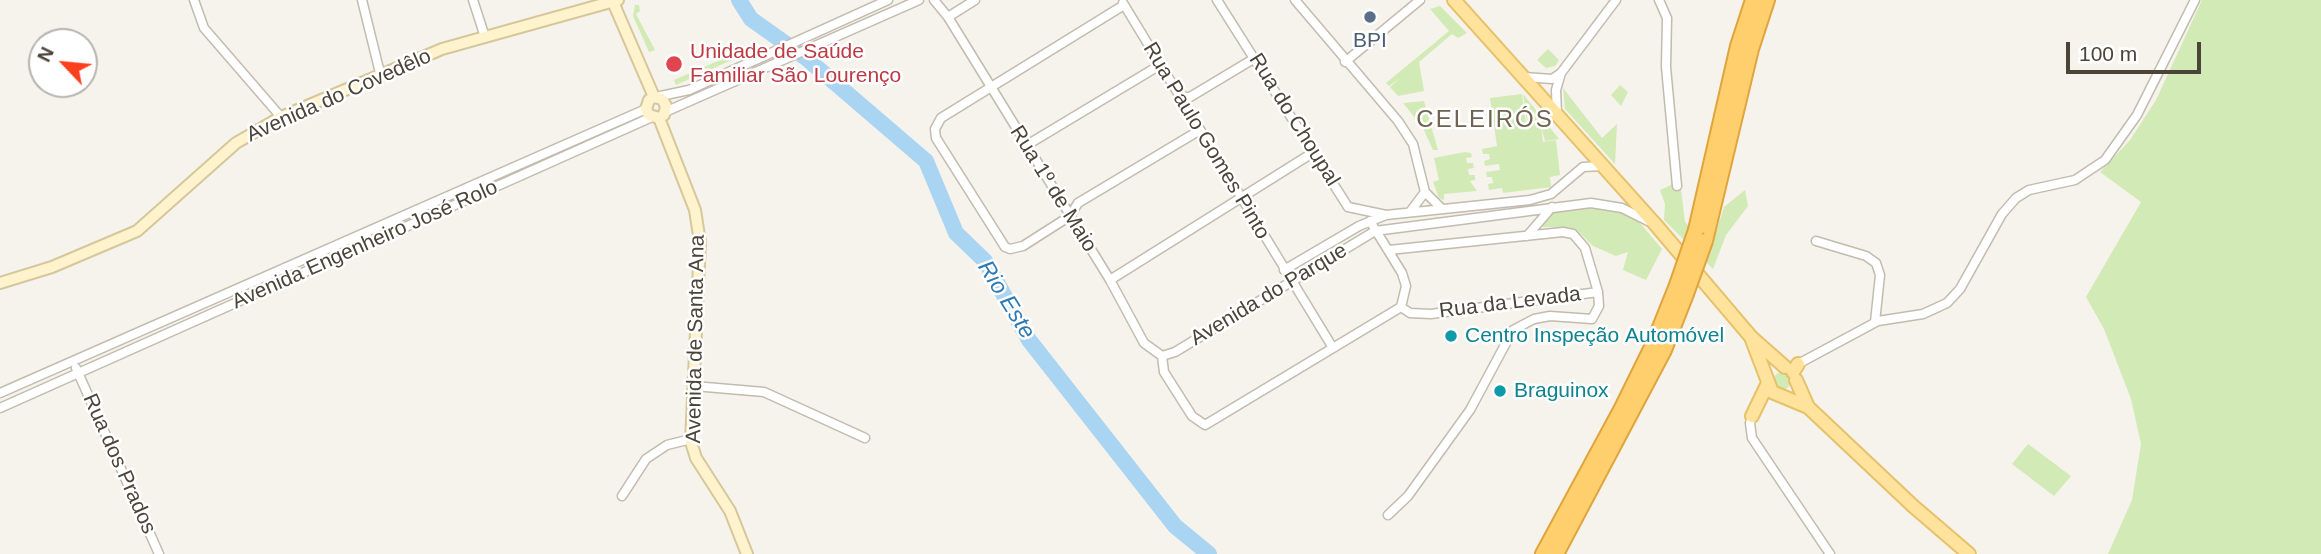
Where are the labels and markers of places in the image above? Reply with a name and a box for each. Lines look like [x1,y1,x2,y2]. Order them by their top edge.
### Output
marker: BPI [1362,9,1378,25]
place label: BPI [1353,28,1387,54]
place label: Unidade de Saúde Familiar São Lourenço [690,39,901,89]
marker: Unidade de Saúde Familiar São Lourenço [664,54,684,74]
place label: Centro Inspeção Automóvel [1465,323,1724,349]
marker: Centro Inspeção Automóvel [1443,328,1459,344]
place label: Braguinox [1514,378,1609,404]
marker: Braguinox [1492,383,1508,399]

